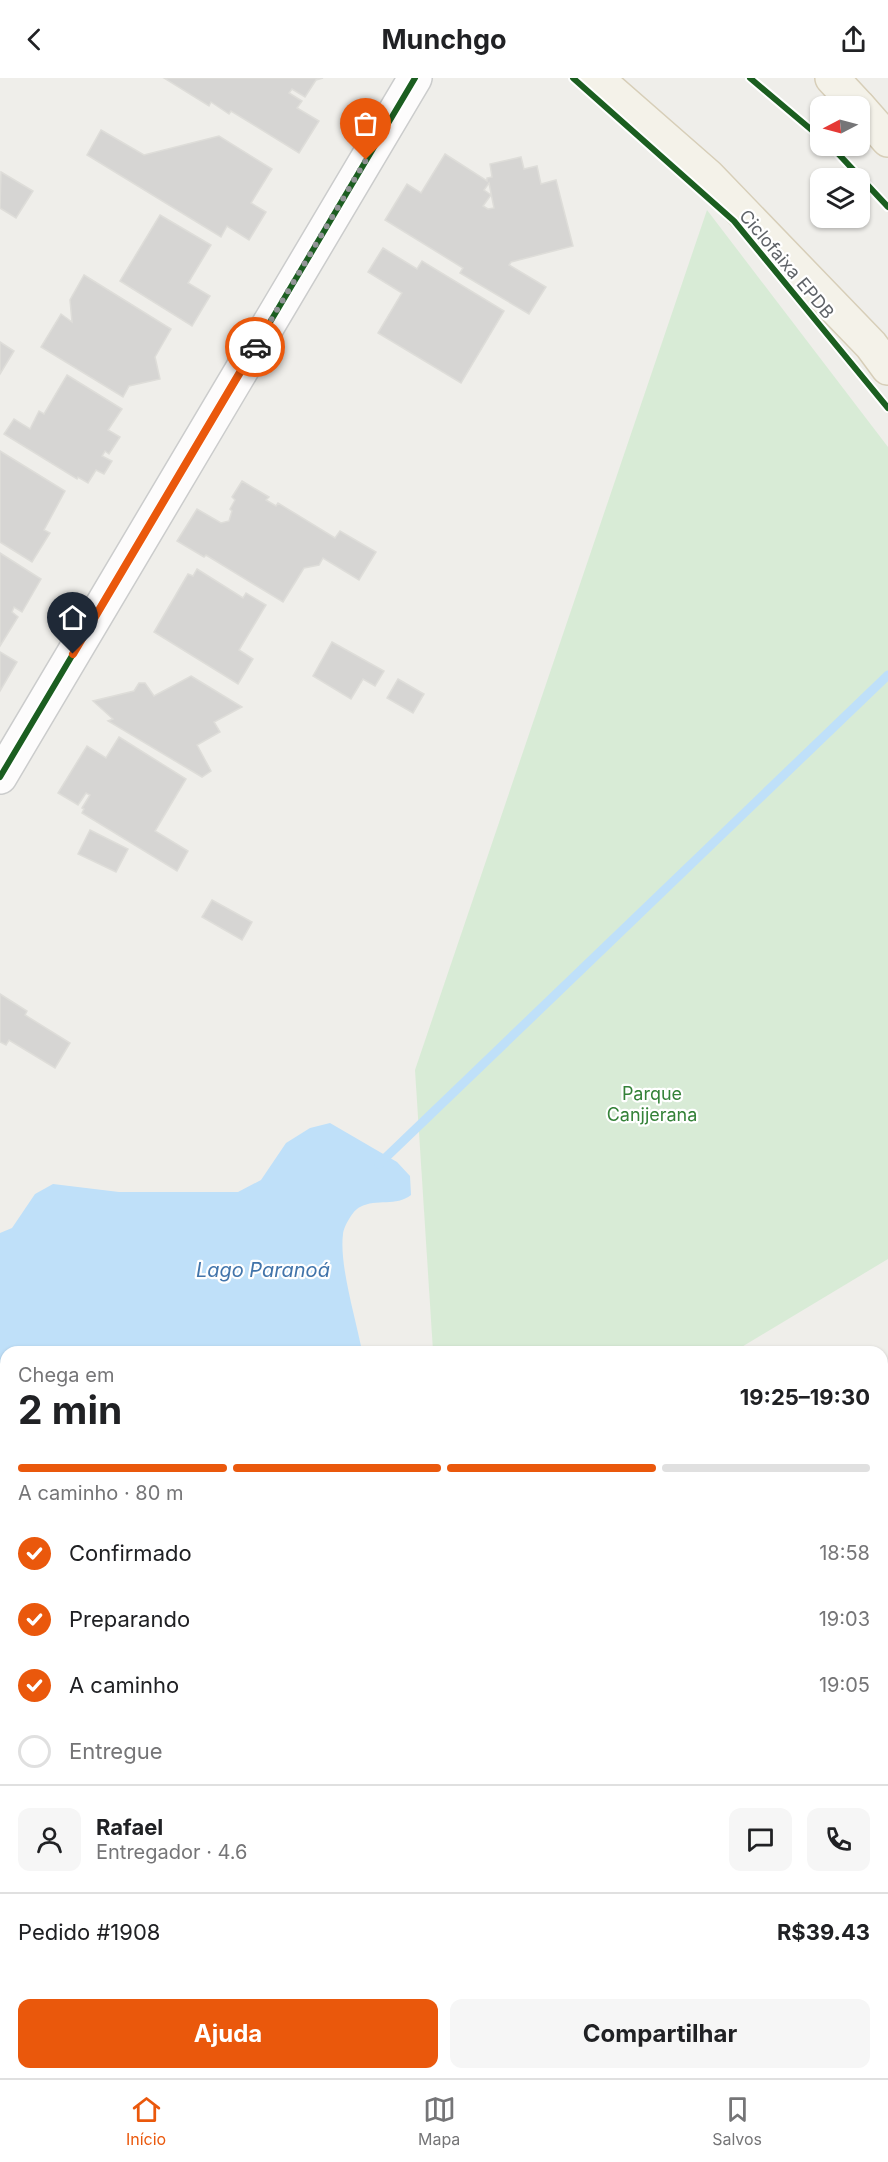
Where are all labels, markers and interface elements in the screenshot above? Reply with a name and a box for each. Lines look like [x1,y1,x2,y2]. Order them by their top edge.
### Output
icon: back [18,23,51,56]
text: Munchgo [381,23,507,56]
icon: share [837,23,870,56]
north arrow [810,96,870,156]
map controls [810,96,870,228]
pin [340,98,391,160]
icon: bag [349,107,382,140]
button: layers [810,168,870,228]
street label: Ciclofaixa EPDB [735,205,839,323]
courier [225,317,285,377]
icon: car [239,331,272,364]
pin [47,592,98,654]
icon: home [56,601,89,634]
park label: Parque Canjjerana [607,1083,697,1125]
water label: Lago Paranoá [196,1258,330,1282]
text: Chega em [18,1363,114,1387]
text: 19:25–19:30 [740,1384,870,1410]
text: 2 min [18,1386,122,1433]
text: A caminho · 80 m [18,1481,183,1505]
icon: check [18,1537,51,1570]
text: Confirmado [69,1540,192,1566]
text: 18:58 [819,1541,870,1565]
icon: check [18,1603,51,1636]
text: Preparando [69,1606,190,1632]
text: 19:03 [819,1607,870,1631]
icon: check [18,1669,51,1702]
text: A caminho [69,1672,179,1698]
text: 19:05 [819,1673,870,1697]
text: Entregue [69,1738,163,1764]
button: person [18,1808,81,1871]
button: chat [729,1808,792,1871]
button: phone [807,1808,870,1871]
text: Rafael [96,1814,163,1840]
text: Entregador · 4.6 [96,1840,247,1864]
text: Pedido #1908 [18,1919,160,1945]
text: R$39.43 [777,1919,870,1945]
button: Ajuda [18,1999,438,2068]
button: Compartilhar [450,1999,870,2068]
tab: Início [126,2093,166,2149]
tab: Mapa [418,2093,460,2149]
tab: Salvos [712,2093,762,2149]

